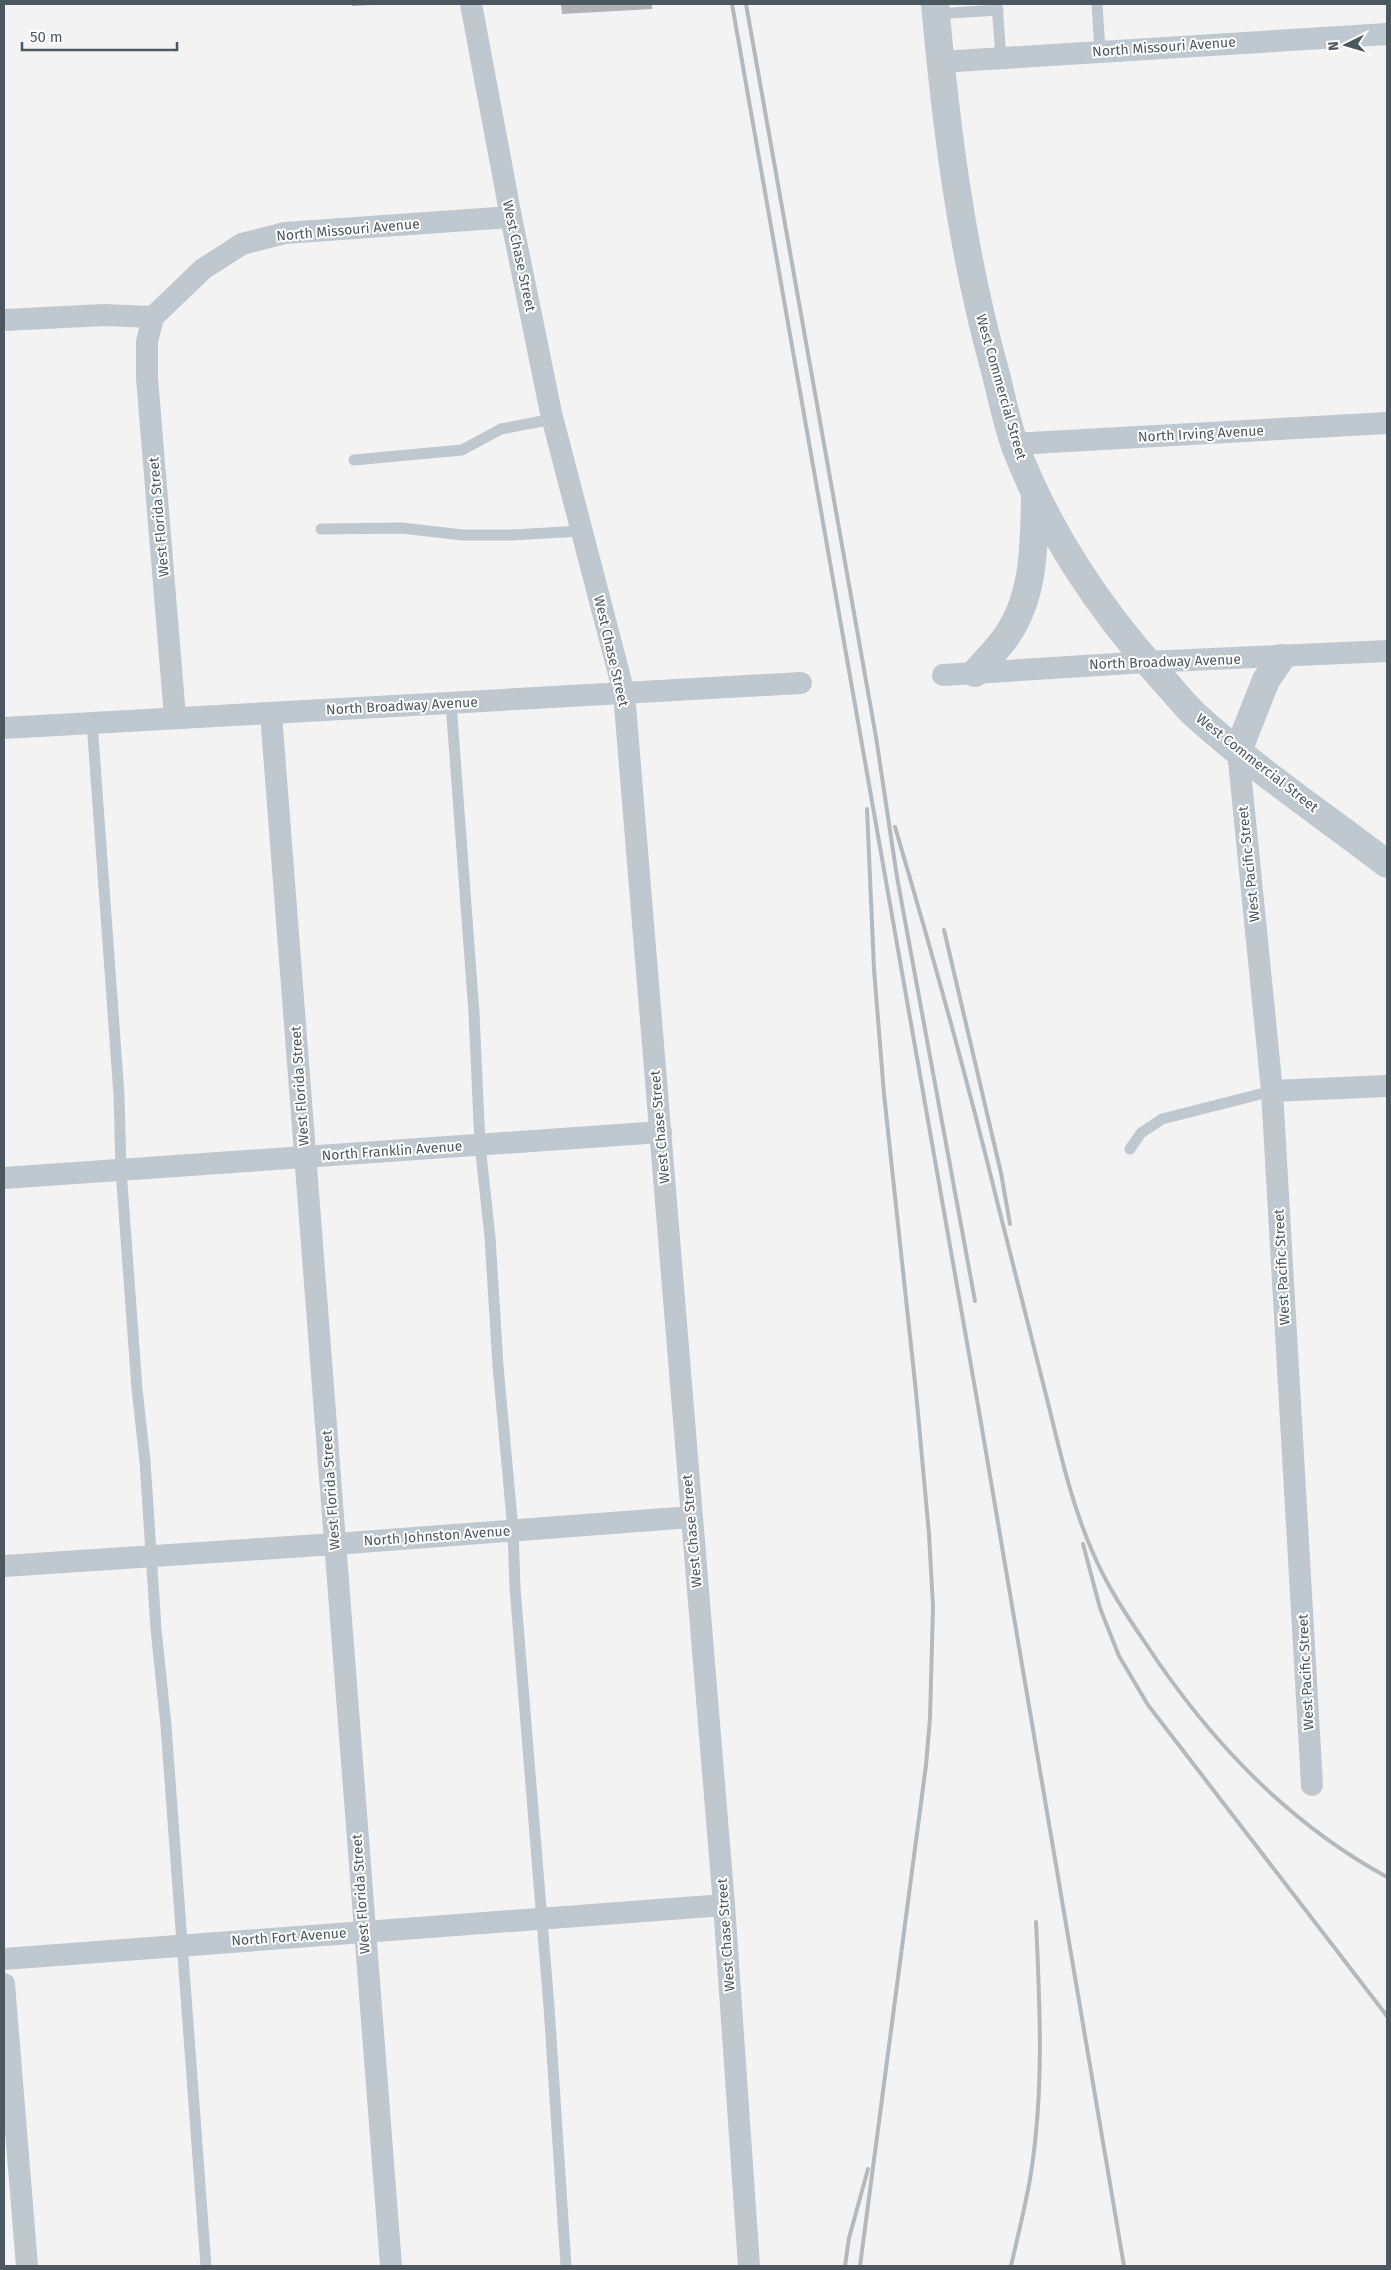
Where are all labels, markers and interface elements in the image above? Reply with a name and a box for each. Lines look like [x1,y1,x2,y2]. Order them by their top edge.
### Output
scale bar [22,20,178,52]
north arrow [1321,20,1371,70]
text: 50 m [30,28,63,46]
street label: North Missouri Avenue [1092,34,1236,60]
text: N [1325,41,1342,51]
street label: West Chase Street [499,199,539,314]
street label: North Missouri Avenue [276,215,420,245]
street label: West Commercial Street [972,312,1030,463]
street label: North Irving Avenue [1138,422,1264,446]
street label: West Florida Street [145,455,173,578]
street label: West Chase Street [590,594,632,709]
street label: North Broadway Avenue [1089,651,1241,673]
street label: North Broadway Avenue [326,694,478,718]
street label: West Commercial Street [1192,710,1322,817]
street label: West Pacific Street [1234,804,1264,923]
street label: West Florida Street [287,1024,313,1147]
street label: West Chase Street [647,1069,673,1184]
street label: North Franklin Avenue [321,1138,463,1164]
street label: West Pacific Street [1270,1207,1294,1326]
street label: West Florida Street [318,1428,344,1551]
street label: West Chase Street [679,1473,705,1588]
street label: North Johnston Avenue [363,1522,511,1550]
street label: West Pacific Street [1294,1612,1318,1731]
street label: West Florida Street [348,1832,374,1955]
street label: West Chase Street [713,1877,738,1992]
street label: North Fort Avenue [231,1924,347,1950]

